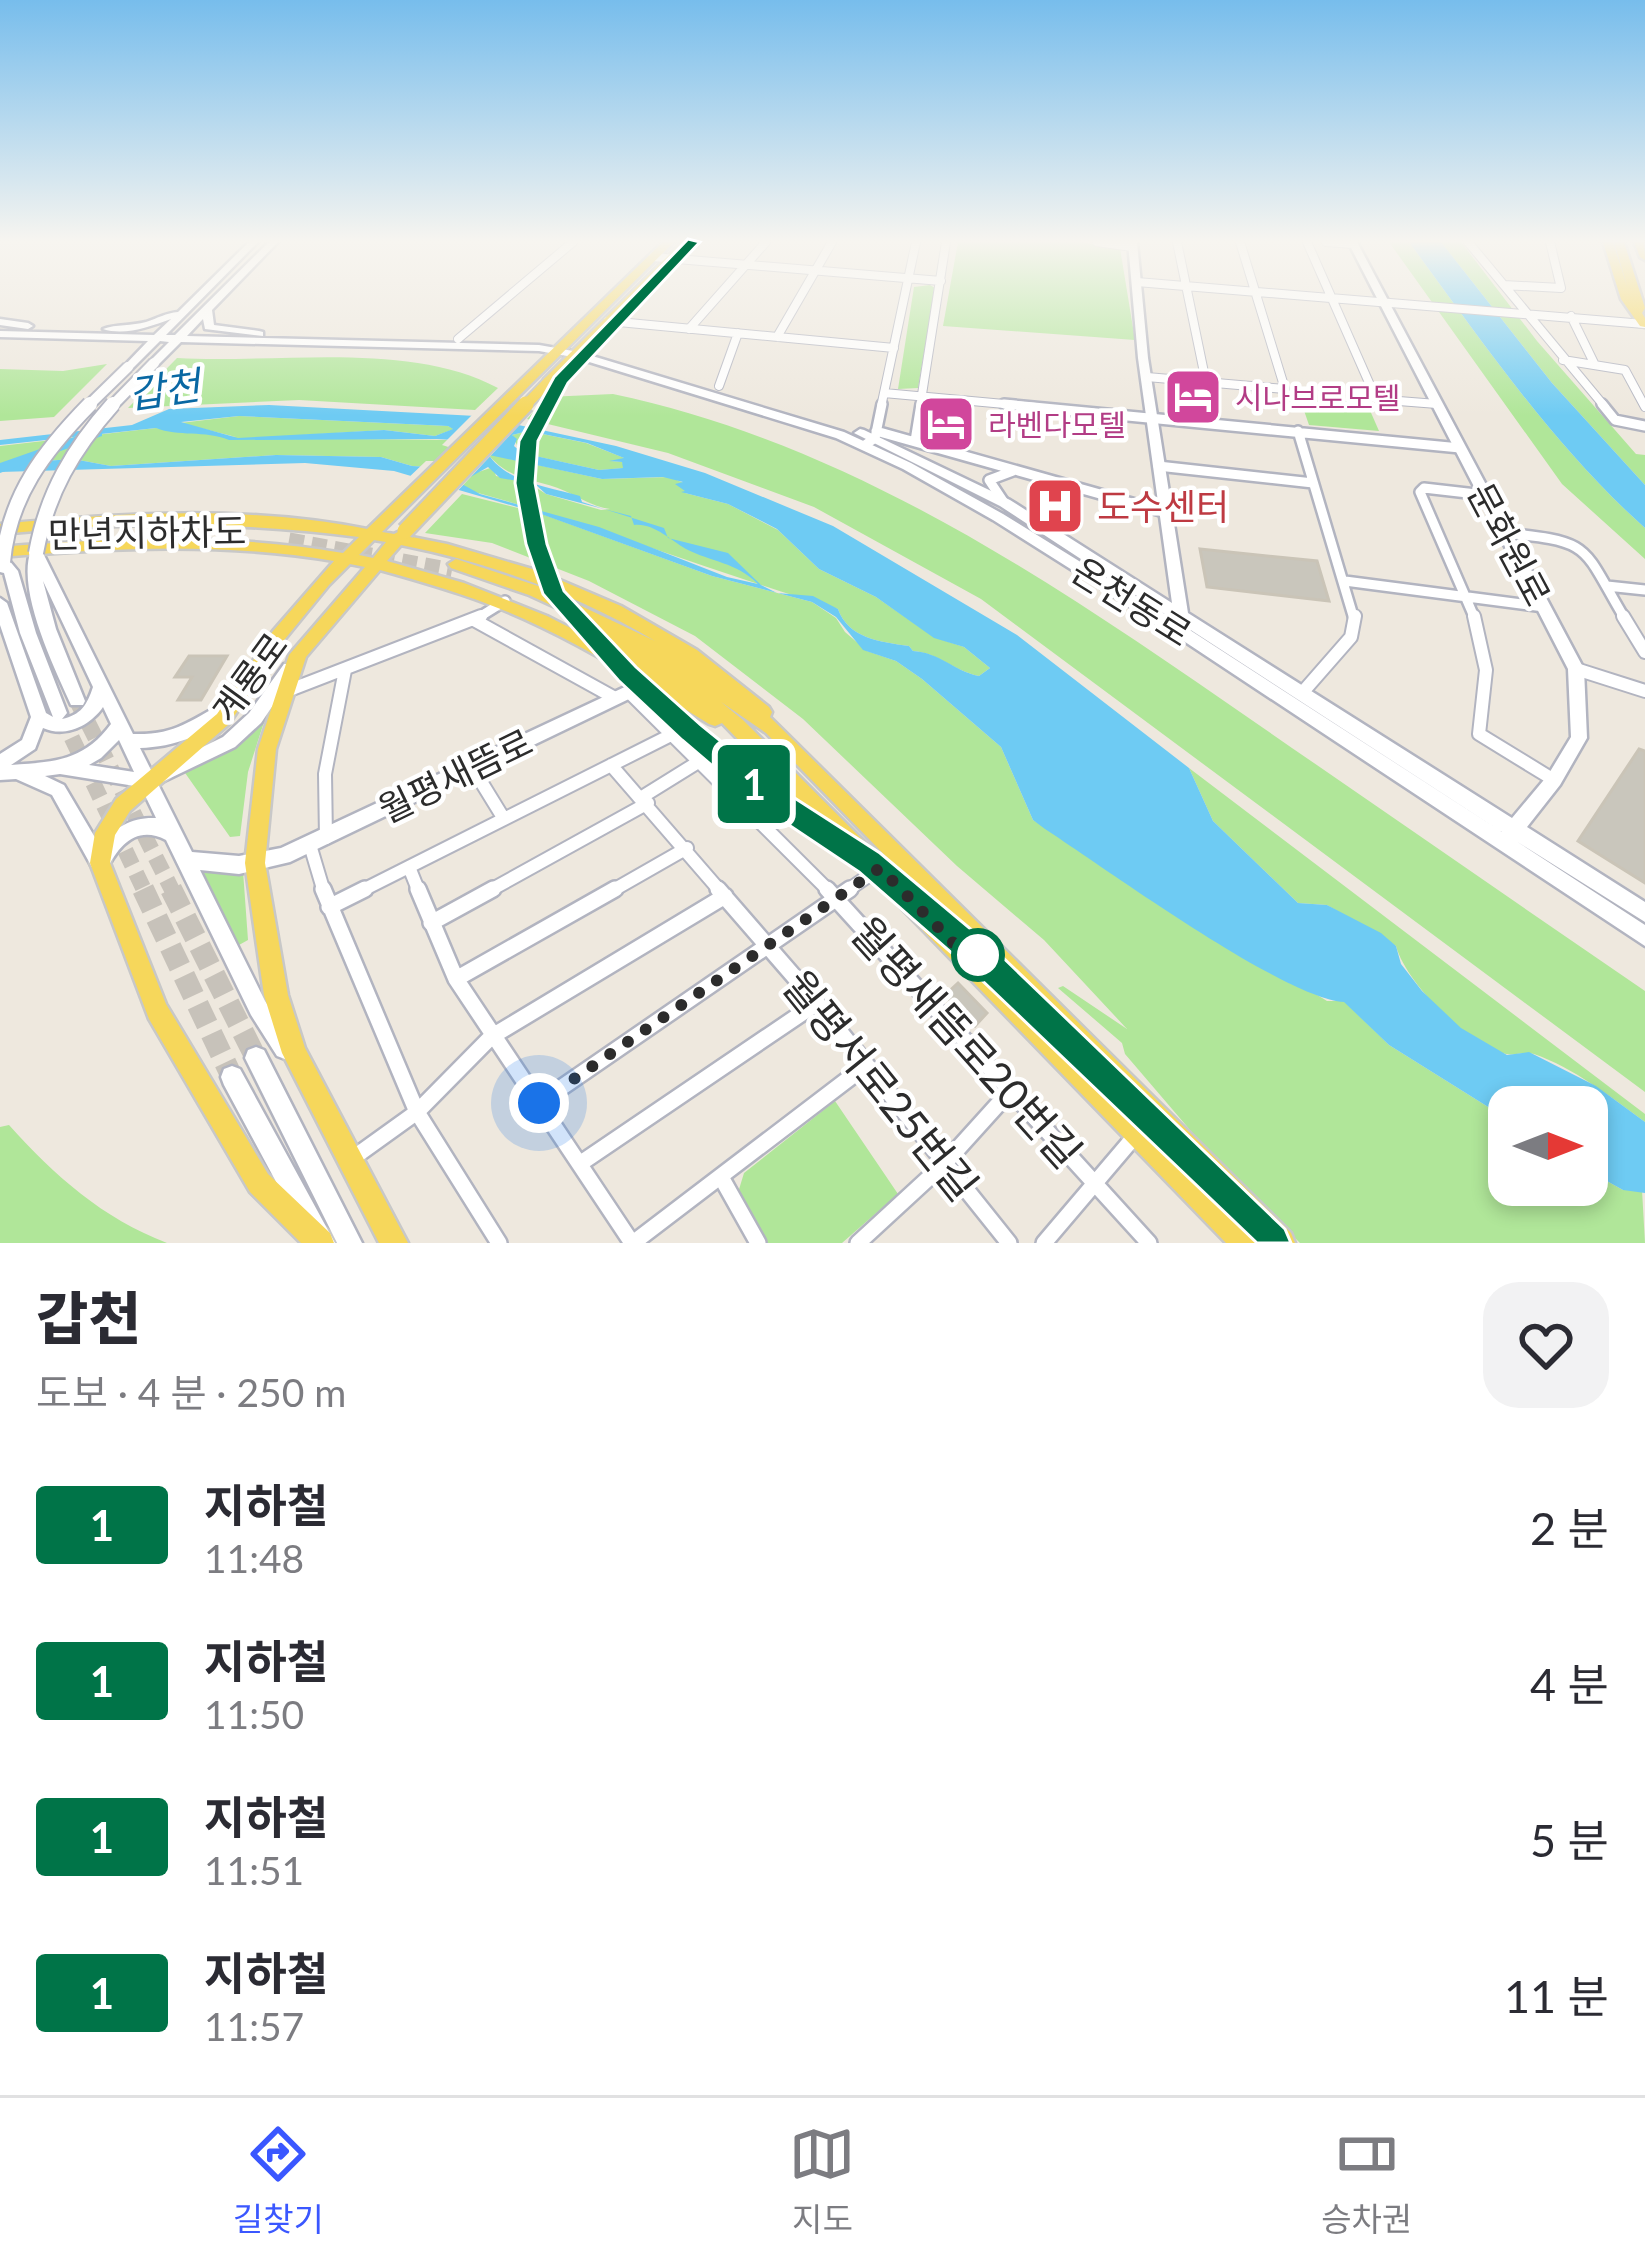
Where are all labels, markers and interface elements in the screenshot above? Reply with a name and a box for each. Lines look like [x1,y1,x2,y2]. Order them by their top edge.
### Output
water label: 갑천 [125,361,207,417]
hotel icon: 시나브로모텔 [1162,366,1224,428]
place label: 시나브로모텔 [1235,379,1401,415]
hotel icon: 라벤다모텔 [915,393,977,455]
place label: 라벤다모텔 [988,406,1126,442]
hospital icon: 도수센터 [1024,475,1086,537]
street label: 문화원로 [1459,475,1561,613]
place label: 도수센터 [1097,484,1229,528]
street label: 만년지하차도 [47,508,247,556]
street label: 온천동로 [1064,547,1200,655]
street label: 계룡로 [202,624,296,730]
street label: 월평새뜸로 [371,719,539,831]
line badge: 1 [715,745,793,823]
text: 1 [742,759,766,809]
street label: 월평새뜸로20번길 [842,907,1092,1177]
unlabelled marker [953,930,1003,980]
street label: 월평서로25번길 [773,960,989,1210]
your location [509,1073,569,1133]
north arrow [1488,1086,1608,1206]
map controls [1488,1086,1608,1206]
button: heart [1483,1282,1609,1408]
text: 갑천 [36,1283,141,1351]
text: 도보 · 4 분 · 250 m [36,1369,346,1415]
text: 지하철 [204,1478,328,1532]
text: 1 [90,1500,114,1550]
text: 2 분 [1530,1501,1609,1555]
text: 11:48 [204,1535,304,1581]
text: 지하철 [204,1634,328,1688]
text: 1 [90,1656,114,1706]
text: 4 분 [1530,1657,1609,1711]
text: 11:50 [204,1691,304,1737]
text: 지하철 [204,1790,328,1844]
text: 1 [90,1812,114,1862]
text: 5 분 [1530,1813,1609,1867]
text: 11:51 [204,1847,304,1893]
text: 지하철 [204,1946,328,2000]
text: 1 [90,1968,114,2018]
text: 11 분 [1504,1969,1609,2023]
text: 11:57 [204,2003,304,2049]
tab: 길찾기 [233,2121,324,2241]
tab: 지도 [789,2121,855,2241]
tab: 승차권 [1321,2121,1412,2241]

